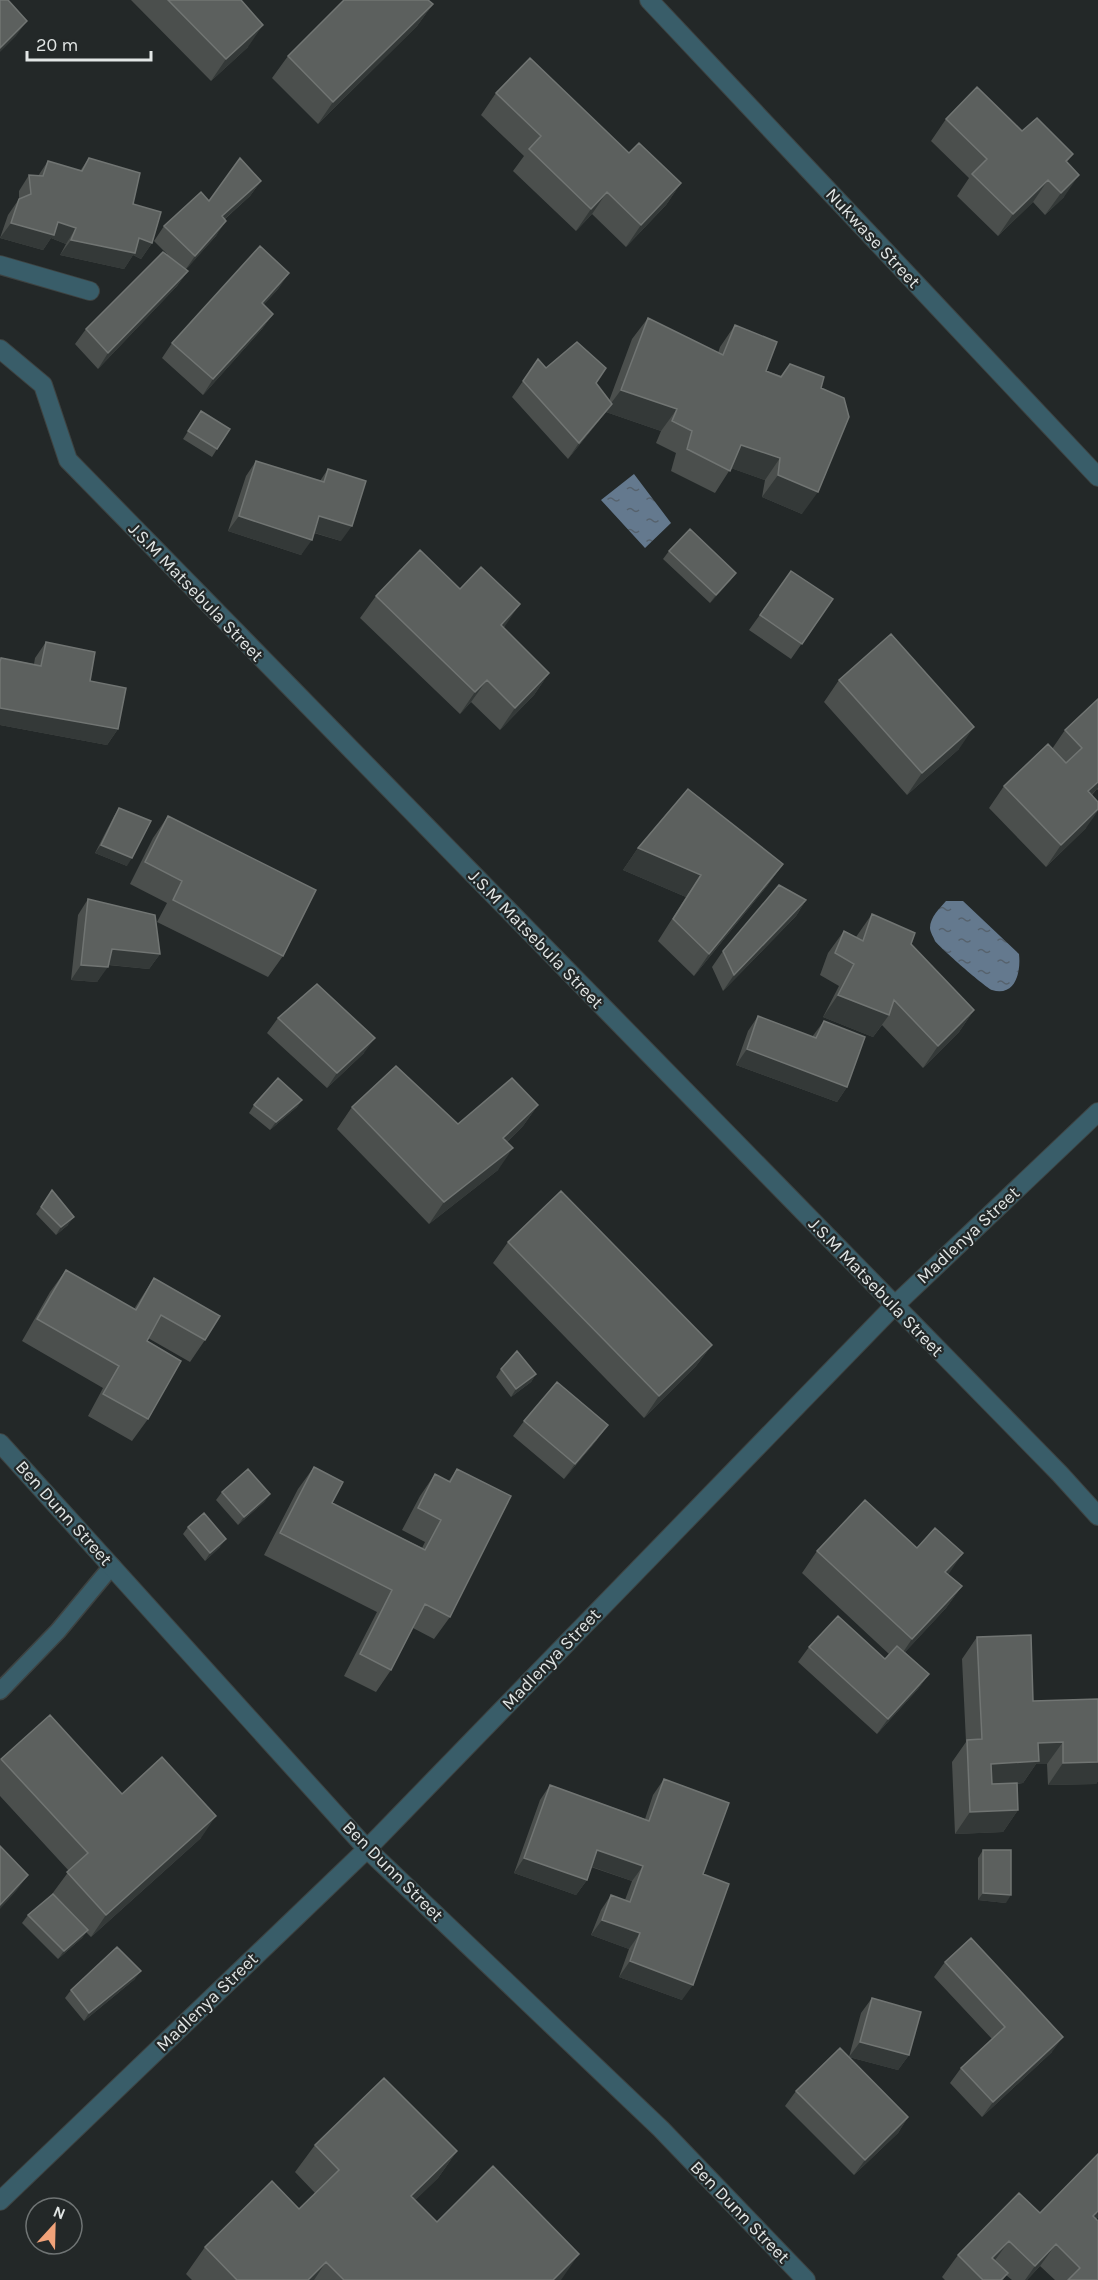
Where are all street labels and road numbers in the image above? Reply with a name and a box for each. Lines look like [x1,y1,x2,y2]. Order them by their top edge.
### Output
street label: Nukwase Street [821,183,925,293]
street label: J.S.M Matsebula Street [124,518,268,666]
street label: J.S.M Matsebula Street [464,865,608,1013]
street label: Madlenya Street [912,1181,1024,1288]
street label: J.S.M Matsebula Street [804,1213,948,1361]
street label: Ben Dunn Street [11,1456,117,1570]
street label: Madlenya Street [497,1603,605,1714]
street label: Ben Dunn Street [338,1816,448,1926]
street label: Madlenya Street [152,1948,263,2056]
street label: Ben Dunn Street [686,2156,795,2268]

